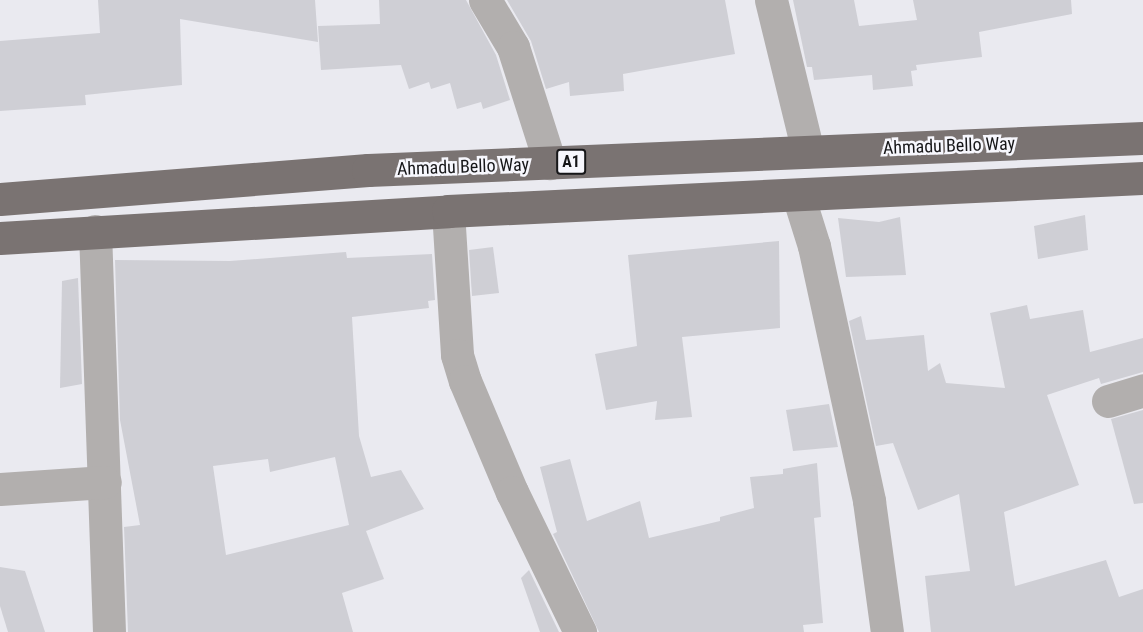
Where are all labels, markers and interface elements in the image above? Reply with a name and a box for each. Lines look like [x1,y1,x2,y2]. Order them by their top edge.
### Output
street label: Ahmadu Bello Way [883,133,1015,159]
road number: A1 [556,149,586,175]
street label: Ahmadu Bello Way [397,154,529,180]

